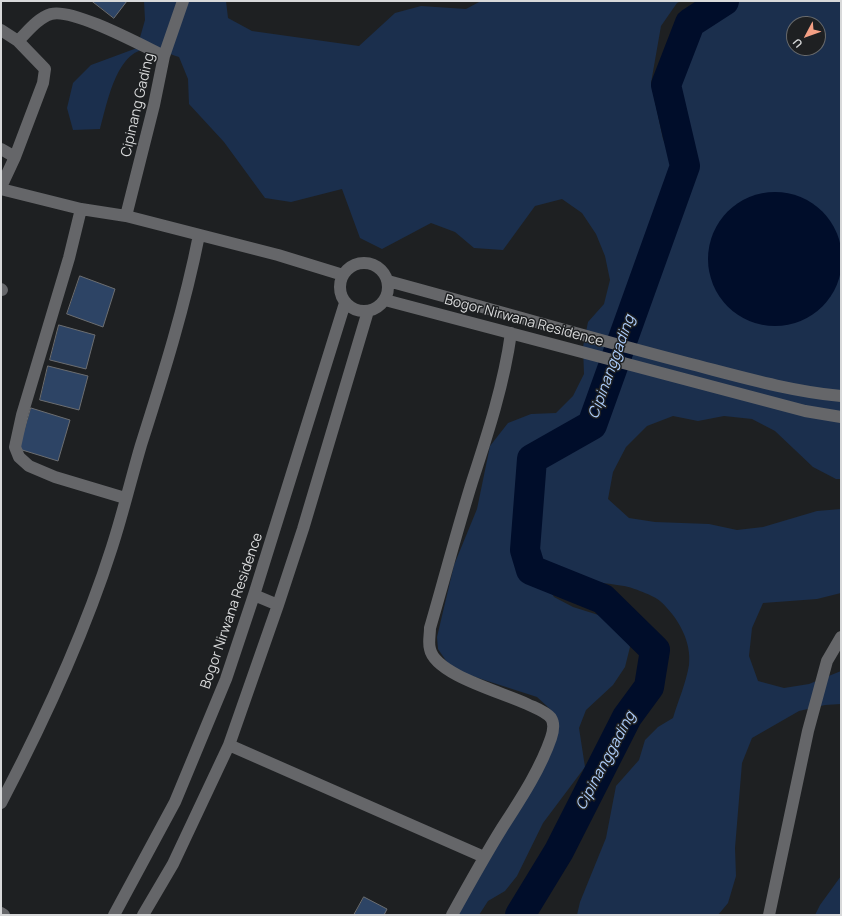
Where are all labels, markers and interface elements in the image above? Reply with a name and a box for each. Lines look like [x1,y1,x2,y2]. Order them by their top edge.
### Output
north arrow [786,16,826,56]
text: U [789,36,806,51]
street label: Cipinang Gading [118,51,158,159]
street label: Bogor Nirwana Residence [443,292,605,350]
water label: Cipinanggading [585,313,639,421]
street label: Bogor Nirwana Residence [197,531,267,691]
water label: Cipinanggading [572,709,640,813]

